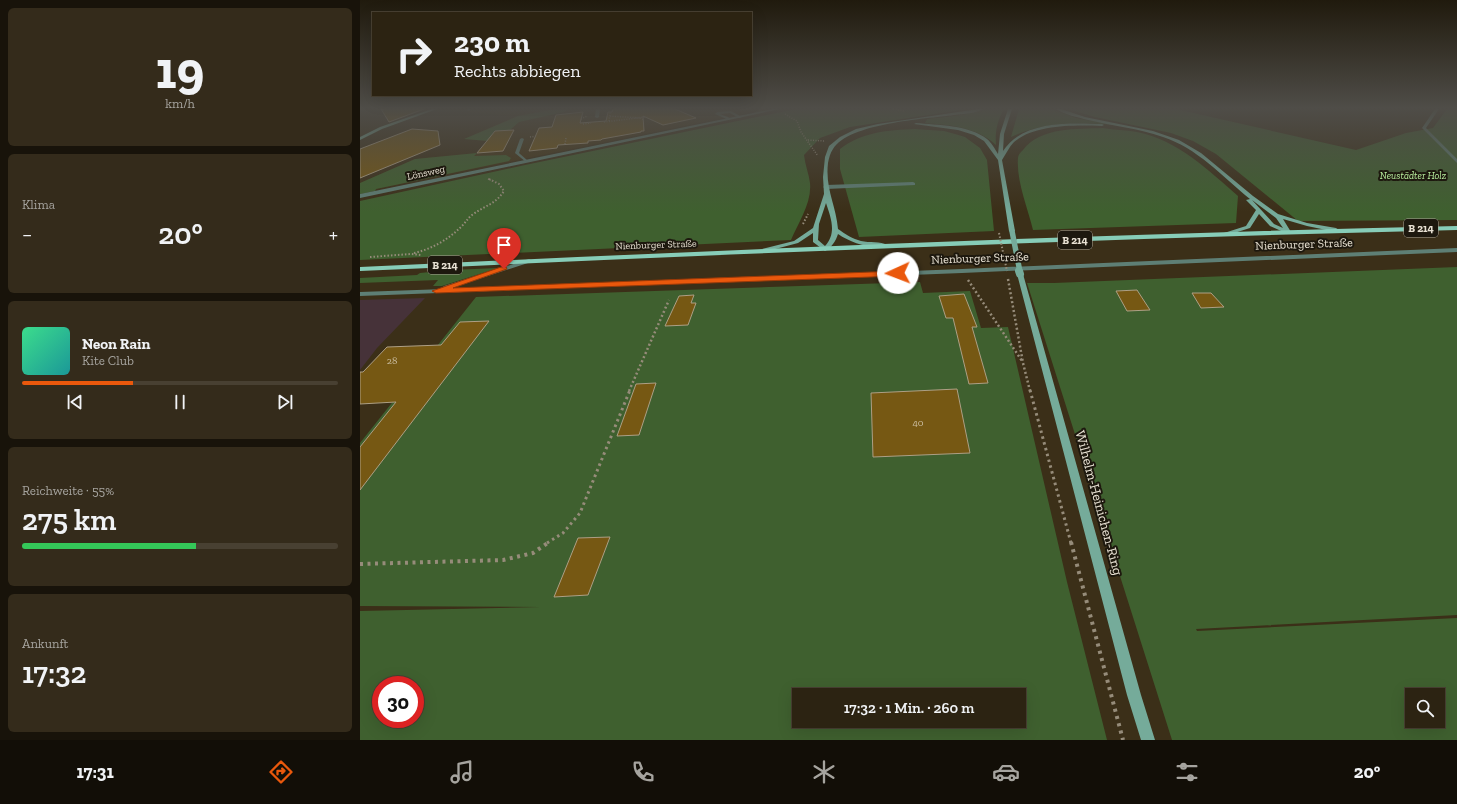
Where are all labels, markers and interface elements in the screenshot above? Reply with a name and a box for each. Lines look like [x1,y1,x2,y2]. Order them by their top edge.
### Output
text: 230 m [454,26,530,59]
icon: right [388,28,440,80]
text: 19 [156,39,204,101]
text: Rechts abbiegen [454,60,580,82]
text: km/h [165,96,195,111]
street label: Lönsweg [406,163,447,183]
park label: Neustädter Holz [1380,170,1447,182]
text: Klima [22,197,55,212]
text: 20° [158,216,203,252]
road number: B 214 [1404,219,1438,237]
text: − [22,221,32,248]
text: + [329,221,338,248]
pin [487,228,521,269]
road number: B 214 [1058,231,1092,249]
icon: arrive [493,234,515,256]
street label: Nienburger Straße [1255,235,1353,253]
street label: Nienburger Straße [615,238,697,252]
street label: Nienburger Straße [931,249,1029,267]
position arrow [877,252,919,294]
road number: B 214 [428,256,462,274]
text: Neon Rain [82,335,150,353]
text: Kite Club [82,353,134,368]
house number: 28 [387,355,397,367]
icon: previous [64,391,86,413]
icon: pause [169,391,191,413]
icon: next [274,391,296,413]
house number: 40 [912,417,924,429]
street label: Wilhelm-Heinichen-Ring [1071,429,1127,578]
text: Reichweite · 55% [22,483,114,498]
text: 275 km [22,502,116,538]
text: Ankunft [22,636,68,651]
text: 17:32 [22,655,86,691]
speed limit sign: 30 [372,676,424,728]
map controls [1405,688,1445,728]
button: search [1405,688,1445,728]
text: 17:32 · 1 Min. · 260 m [844,699,974,717]
icon: directions [267,758,295,786]
icon: music [448,758,476,786]
icon: phone [629,758,657,786]
icon: climate [810,758,838,786]
icon: car [992,758,1020,786]
icon: filters [1173,758,1201,786]
text: 17:31 [77,761,114,783]
text: 20° [1354,761,1380,783]

